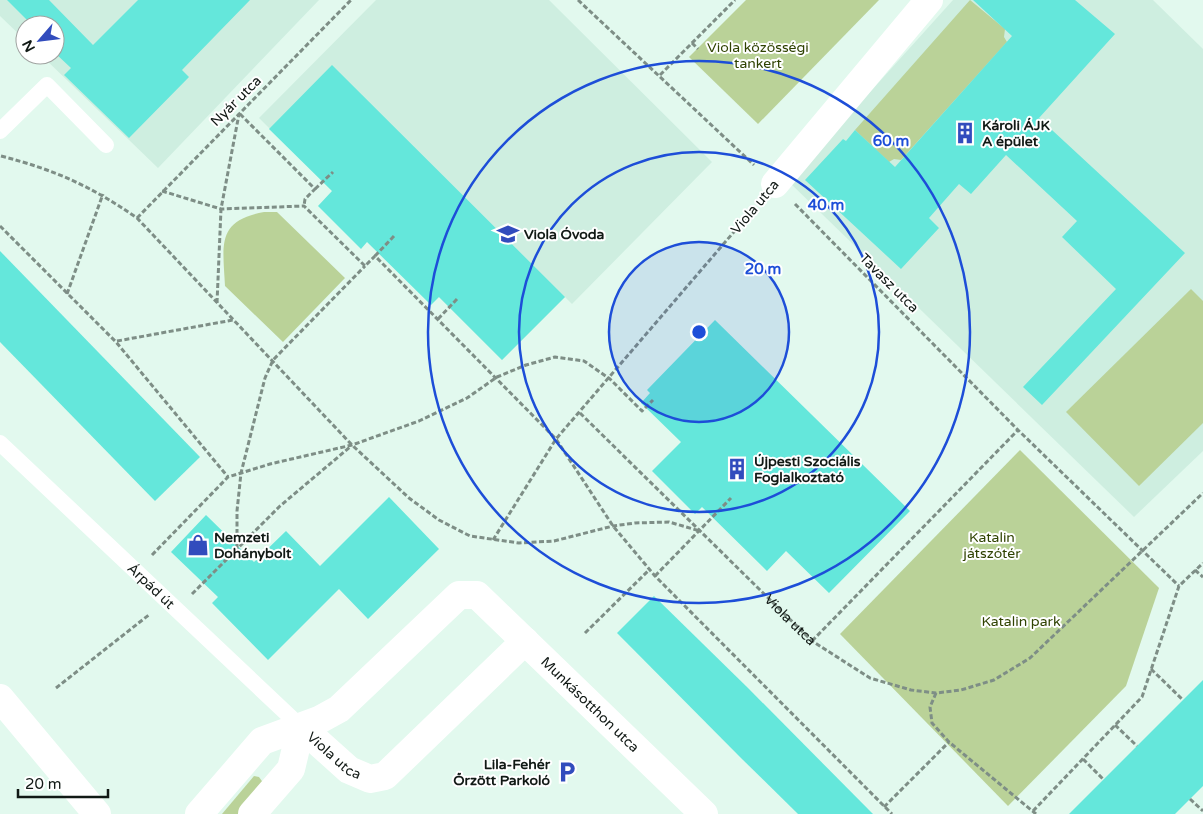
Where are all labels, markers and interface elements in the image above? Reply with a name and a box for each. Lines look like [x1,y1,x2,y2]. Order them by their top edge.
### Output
north arrow [15,15,65,65]
text: N [19,37,39,55]
park label: Viola közösségi tankert [707,39,809,72]
street label: Nyár utca [207,72,265,130]
place label: Károli ÁJK A épület [982,117,1050,150]
building icon: Károli ÁJK A épület [952,120,978,146]
text: 60 m [873,132,909,150]
street label: Viola utca [727,176,783,238]
text: 40 m [808,196,844,214]
school or university icon: Viola Óvoda [495,221,521,247]
place label: Viola Óvoda [524,226,605,243]
street label: Tavasz utca [856,250,922,316]
text: 20 m [745,260,781,278]
centre of rings [690,323,708,341]
place label: Újpesti Szociális Foglalkoztató [754,453,861,486]
building icon: Újpesti Szociális Foglalkoztató [724,456,750,482]
place label: Nemzeti Dohánybolt [214,529,292,562]
park label: Katalin játszótér [962,529,1021,562]
shop icon: Nemzeti Dohánybolt [185,532,211,558]
street label: Árpád út [124,559,179,613]
street label: Viola utca [761,591,820,649]
park label: Katalin park [981,613,1061,630]
street label: Munkásotthon utca [538,653,643,756]
street label: Viola utca [304,728,364,783]
place label: Lila-Fehér Őrzött Parkoló [453,756,551,789]
parking icon: Lila-Fehér Őrzött Parkoló [554,759,580,785]
scale bar [18,766,108,798]
text: 20 m [25,775,62,793]

